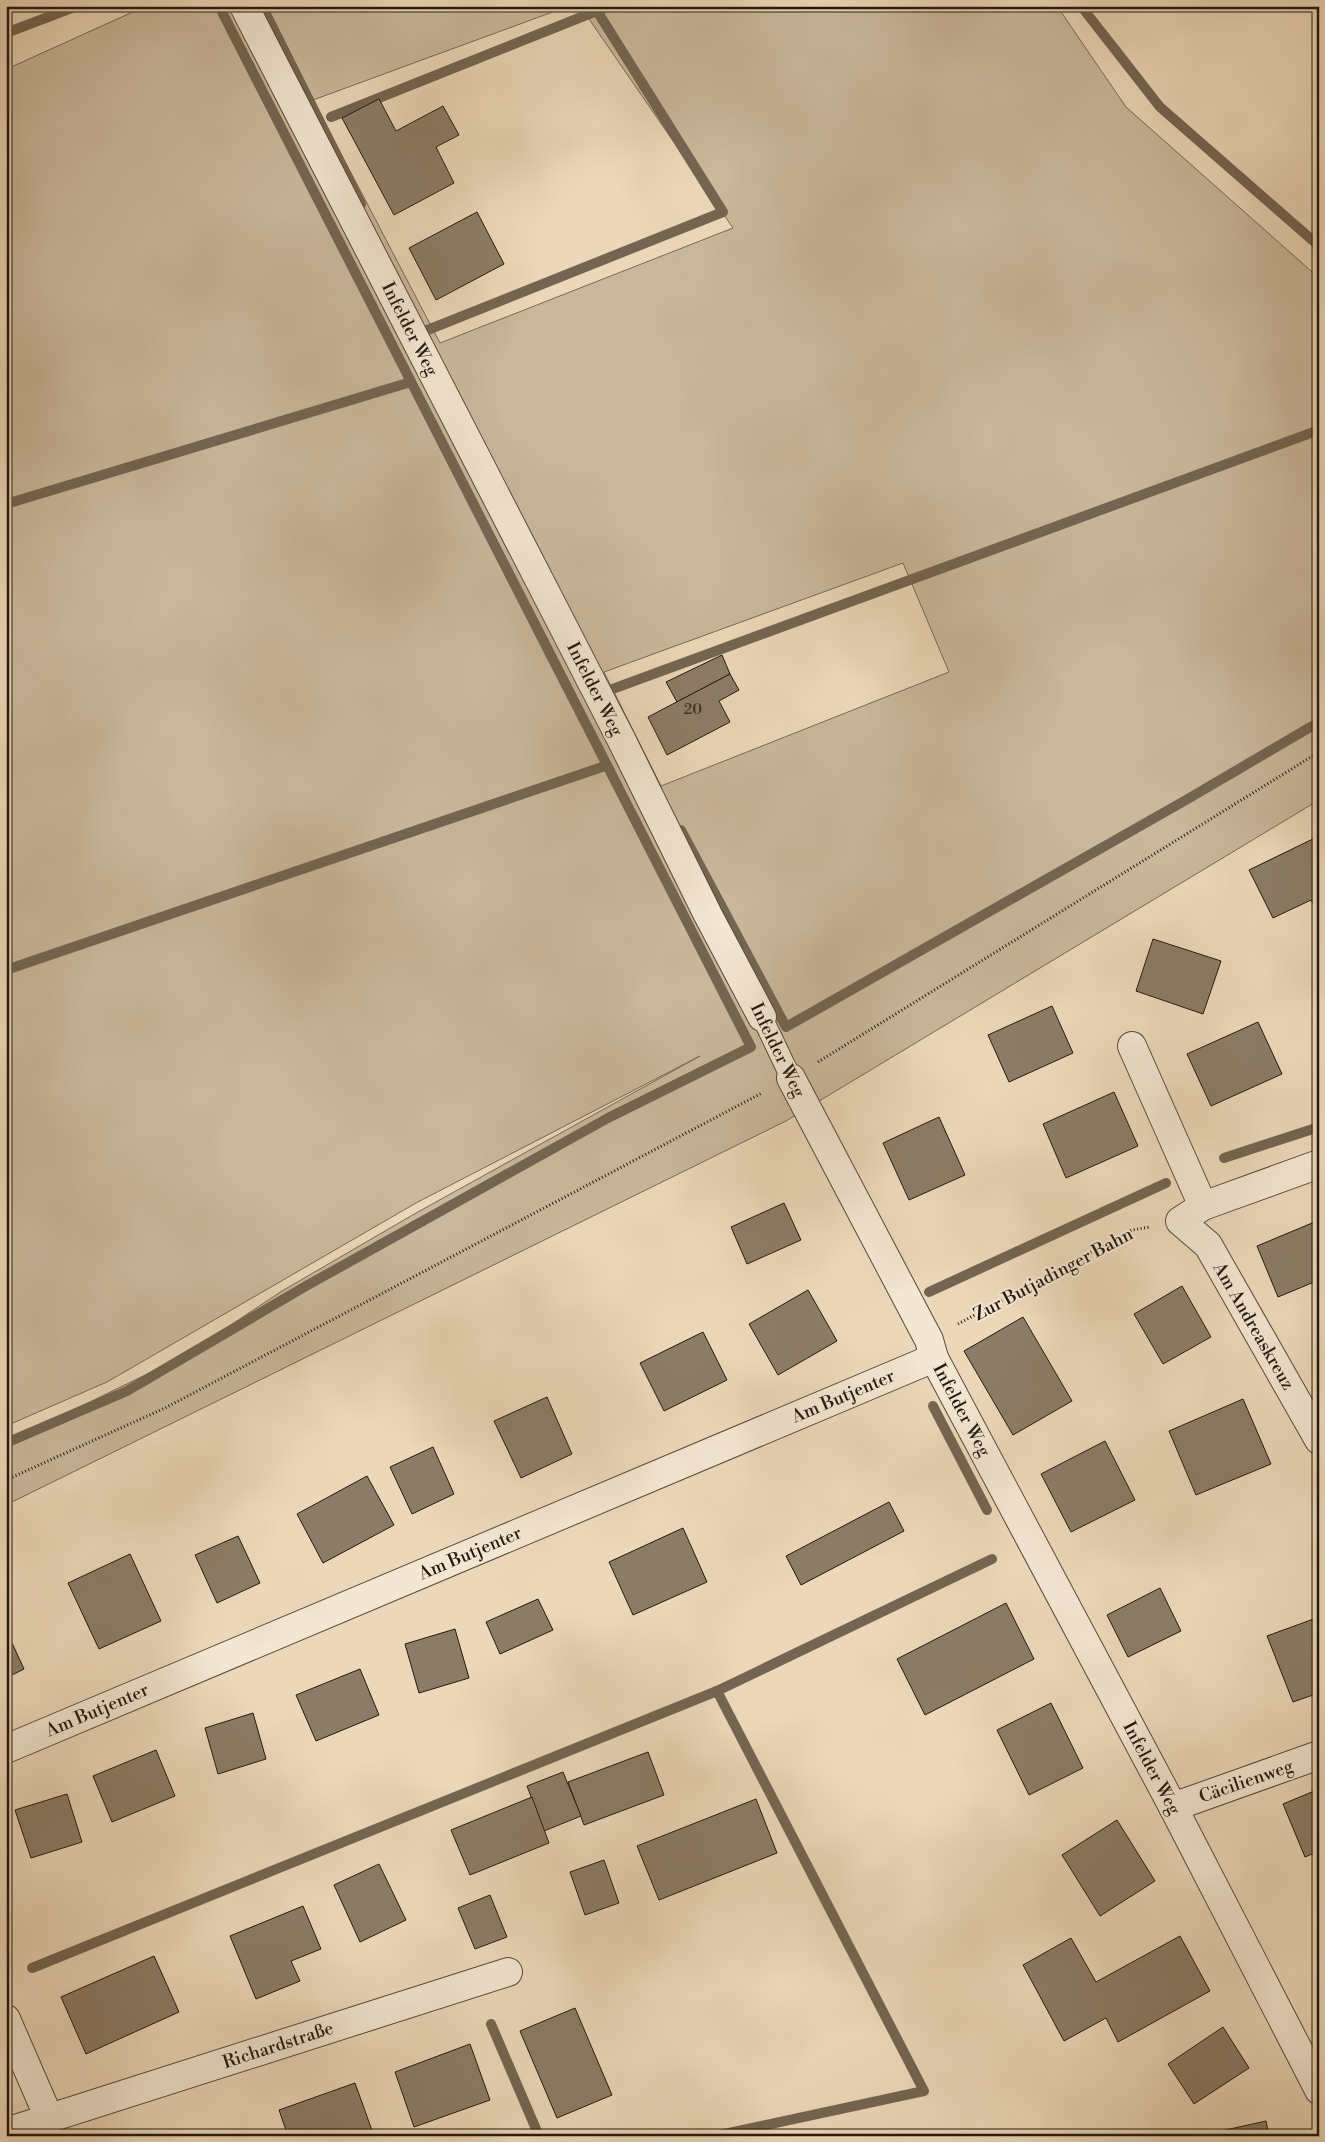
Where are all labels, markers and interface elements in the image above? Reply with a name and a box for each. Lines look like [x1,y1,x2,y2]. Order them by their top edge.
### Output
street label: Infelder Weg [376,278,443,381]
street label: Infelder Weg [561,638,628,741]
house number: 20 [684,700,702,719]
street label: Infelder Weg [745,999,811,1102]
street label: Zur Butjadinger Bahn [969,1222,1137,1326]
street label: Am Andreaskreuz [1207,1257,1299,1394]
street label: Infelder Weg [927,1360,996,1461]
street label: Am Butjenter [787,1364,899,1429]
street label: Am Butjenter [414,1521,526,1586]
street label: Am Butjenter [41,1678,153,1743]
street label: Infelder Weg [1117,1718,1186,1819]
street label: Cäcilienweg [1196,1754,1297,1808]
street label: Richardstraße [220,2017,337,2074]

